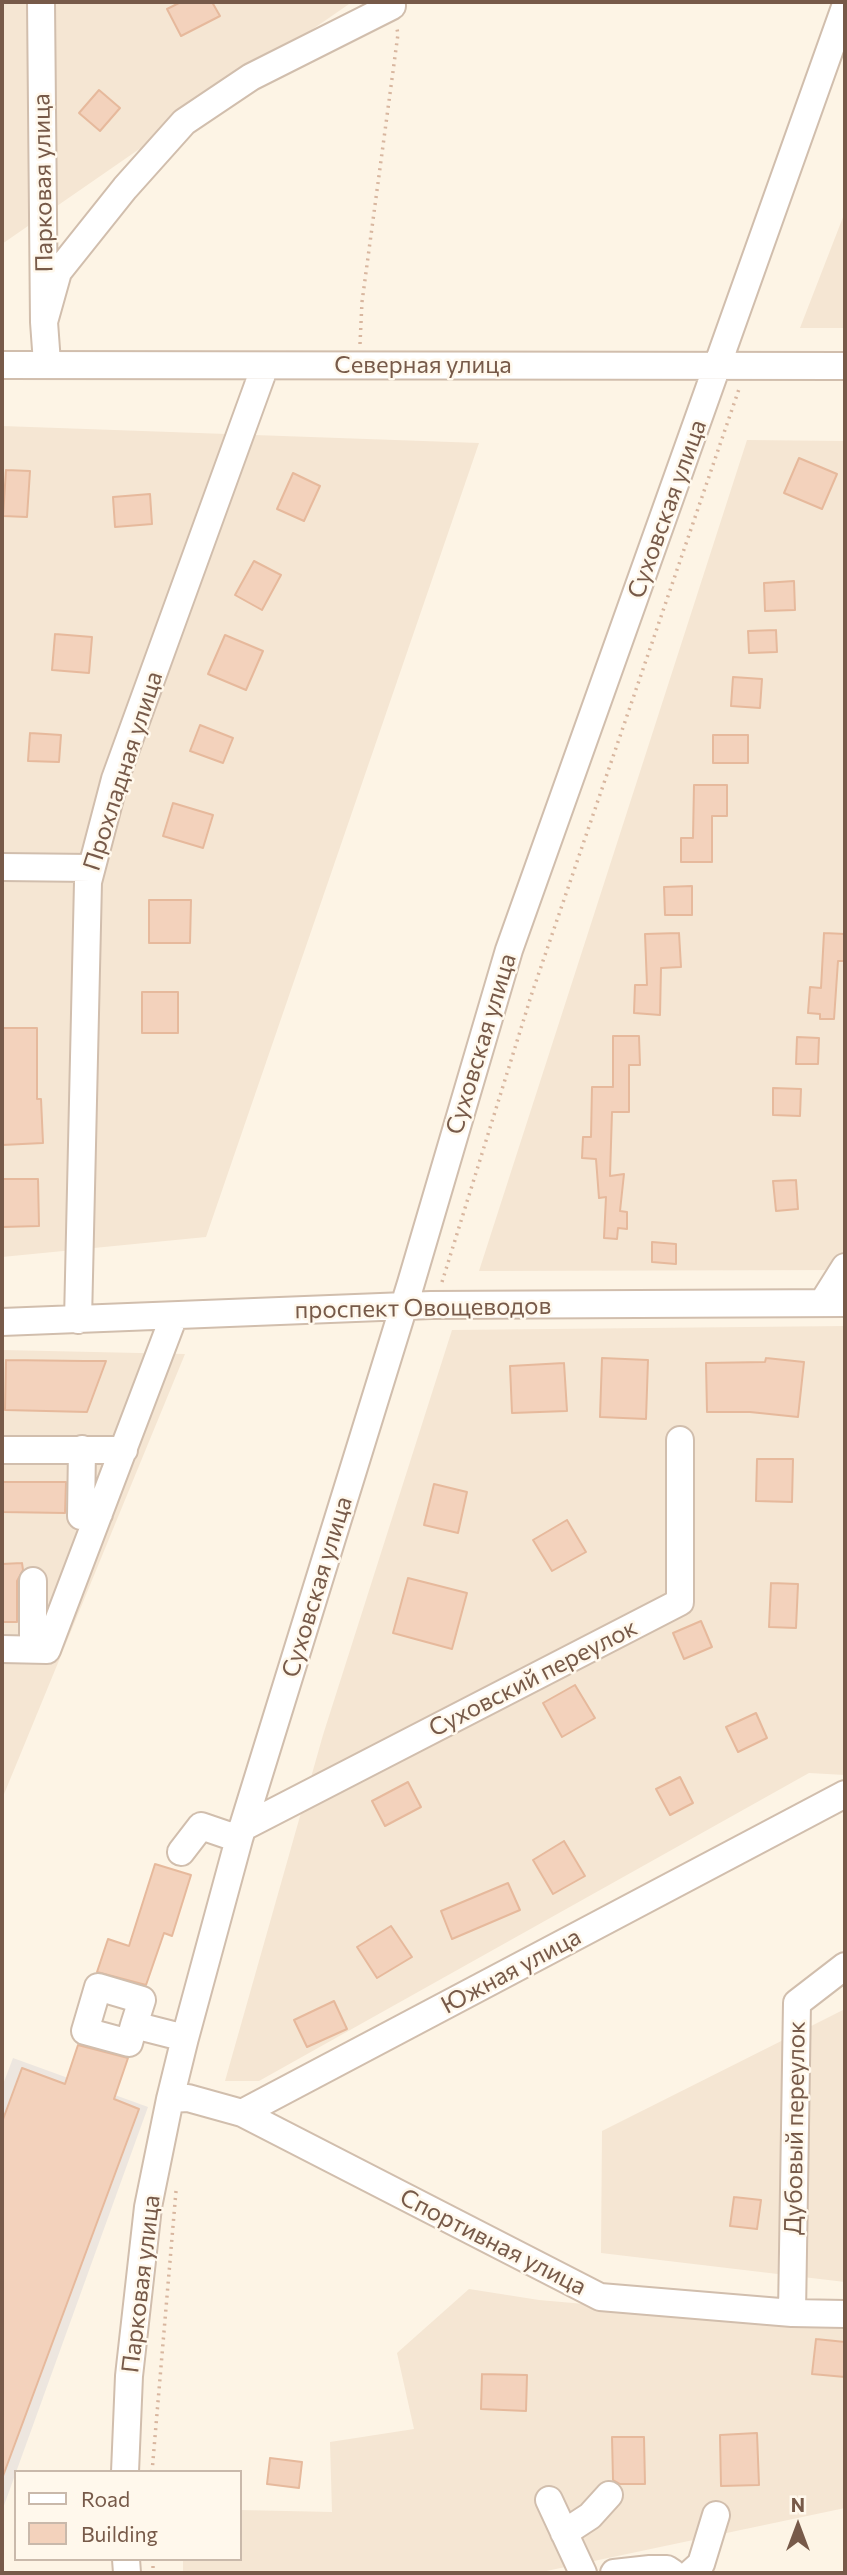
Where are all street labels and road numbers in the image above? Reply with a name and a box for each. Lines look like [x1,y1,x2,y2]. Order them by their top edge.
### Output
street label: Парковая улица [27,93,59,273]
street label: Северная улица [334,351,512,379]
street label: Суховская улица [621,416,713,602]
street label: Прохладная улица [77,668,169,874]
street label: Суховская улица [440,950,522,1138]
street label: проспект Овощеводов [294,1291,552,1325]
street label: Суховская улица [276,1493,358,1681]
street label: Суховский переулок [424,1613,642,1743]
street label: Южная улица [436,1922,586,2020]
street label: Дубовый переулок [779,2021,811,2235]
street label: Спортивная улица [395,2183,591,2301]
street label: Парковая улица [116,2193,166,2375]

